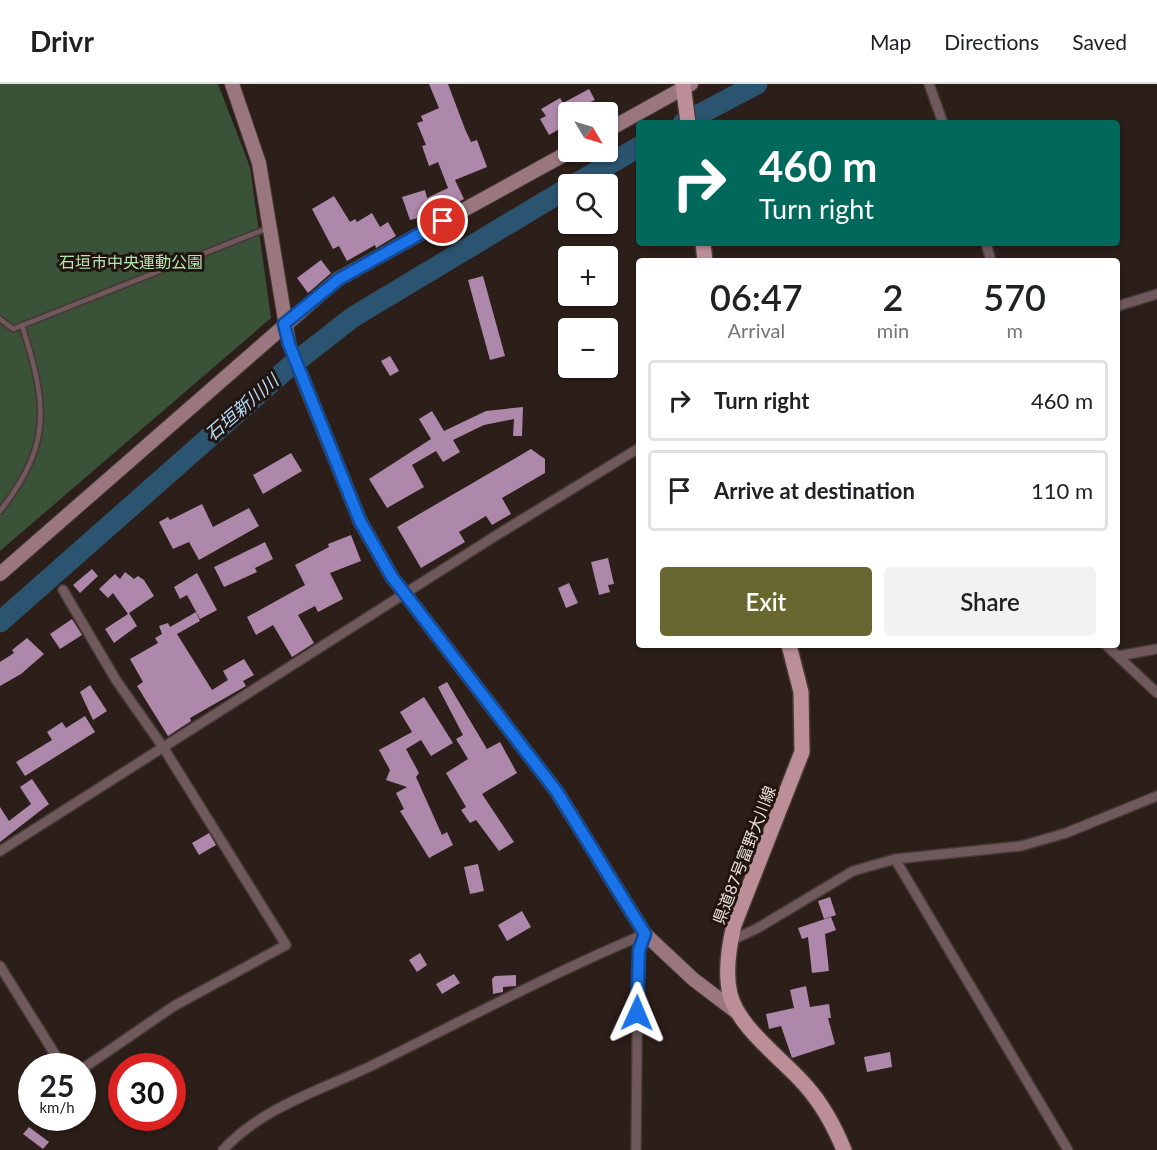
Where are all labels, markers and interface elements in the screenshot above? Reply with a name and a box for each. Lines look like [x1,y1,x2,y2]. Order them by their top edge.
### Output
text: Drivr [30,24,94,58]
text: Map [870,29,911,54]
text: Directions [944,29,1039,54]
text: Saved [1072,29,1127,54]
north arrow [558,102,618,162]
map controls [558,102,618,378]
text: 460 m [759,141,877,191]
icon: right [660,144,738,222]
button: search [558,174,618,234]
text: Turn right [759,192,874,225]
pin [417,195,468,246]
icon: arrive [426,204,459,237]
button: + [558,246,618,306]
park label: 石垣市中央運動公園 [59,252,203,271]
text: 06:47 [710,275,803,319]
text: 2 [883,275,903,319]
text: 570 [983,275,1046,319]
button: − [558,318,618,378]
text: Arrival [728,318,785,342]
text: min [877,318,909,342]
text: m [1006,318,1023,342]
water label: 石垣新川川 [200,368,284,445]
icon: right [663,384,696,417]
text: Turn right [714,387,809,414]
text: 460 m [1031,387,1093,414]
icon: arrive [663,474,696,507]
text: Arrive at destination [714,477,915,504]
text: 110 m [1031,477,1093,504]
button: Exit [660,567,872,636]
button: Share [884,567,1096,636]
street label: 県道87号富野大川線 [708,783,779,927]
position arrow [605,981,669,1045]
speed limit sign: 30 [108,1053,186,1131]
text: 25 [40,1067,74,1103]
text: km/h [39,1098,75,1116]

